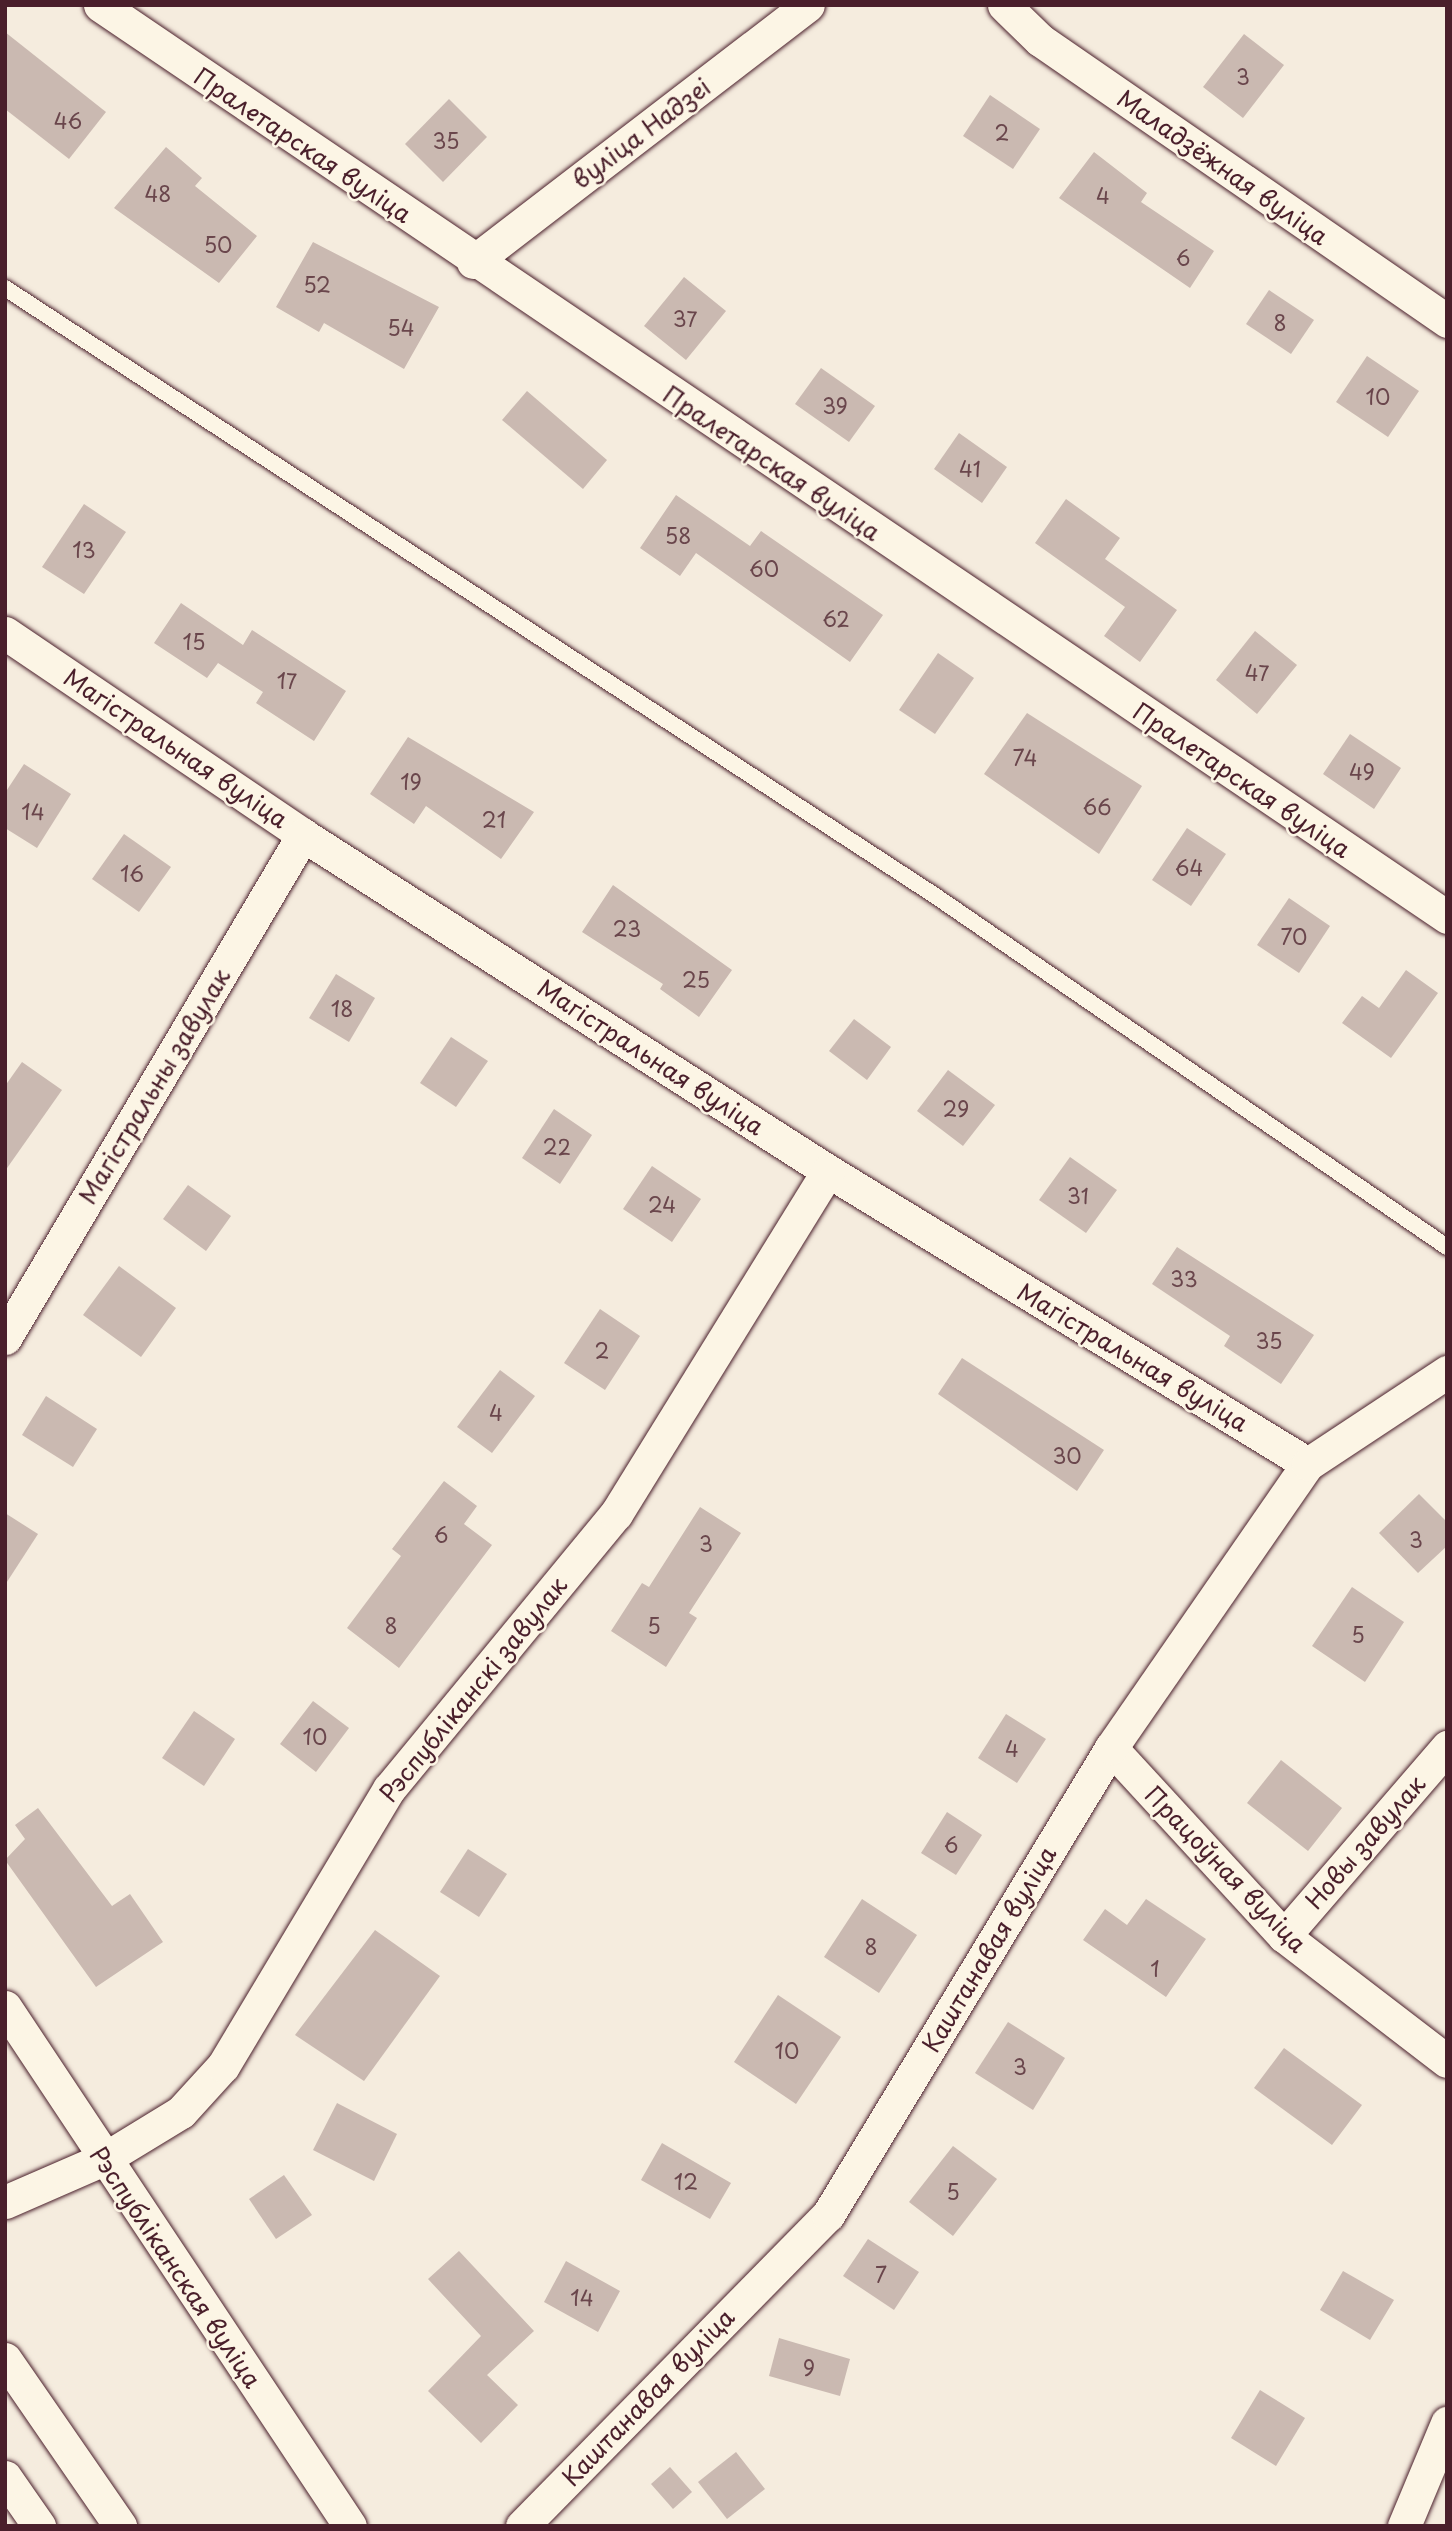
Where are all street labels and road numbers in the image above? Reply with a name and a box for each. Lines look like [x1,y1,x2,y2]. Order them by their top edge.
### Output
street label: Пралетарская вуліца [189,61,417,229]
street label: вуліца Надзеі [567,72,715,194]
street label: Маладзёжная вуліца [1112,83,1334,251]
street label: Пралетарская вуліца [658,379,886,547]
street label: Магістральная вуліца [59,662,293,834]
street label: Пралетарская вуліца [1128,696,1356,864]
street label: Магістральны завулак [72,962,236,1210]
street label: Магістральная вуліца [533,973,769,1141]
street label: Магістральная вуліца [1013,1277,1253,1437]
street label: Рэспубліканскі завулак [373,1570,573,1808]
street label: Новы завулак [1299,1769,1431,1915]
street label: Працоўная вуліца [1139,1780,1313,1958]
street label: Каштанавая вуліца [916,1840,1062,2058]
street label: Рэспубліканская вуліца [84,2141,268,2393]
street label: Каштанавая вуліца [556,2302,740,2492]

